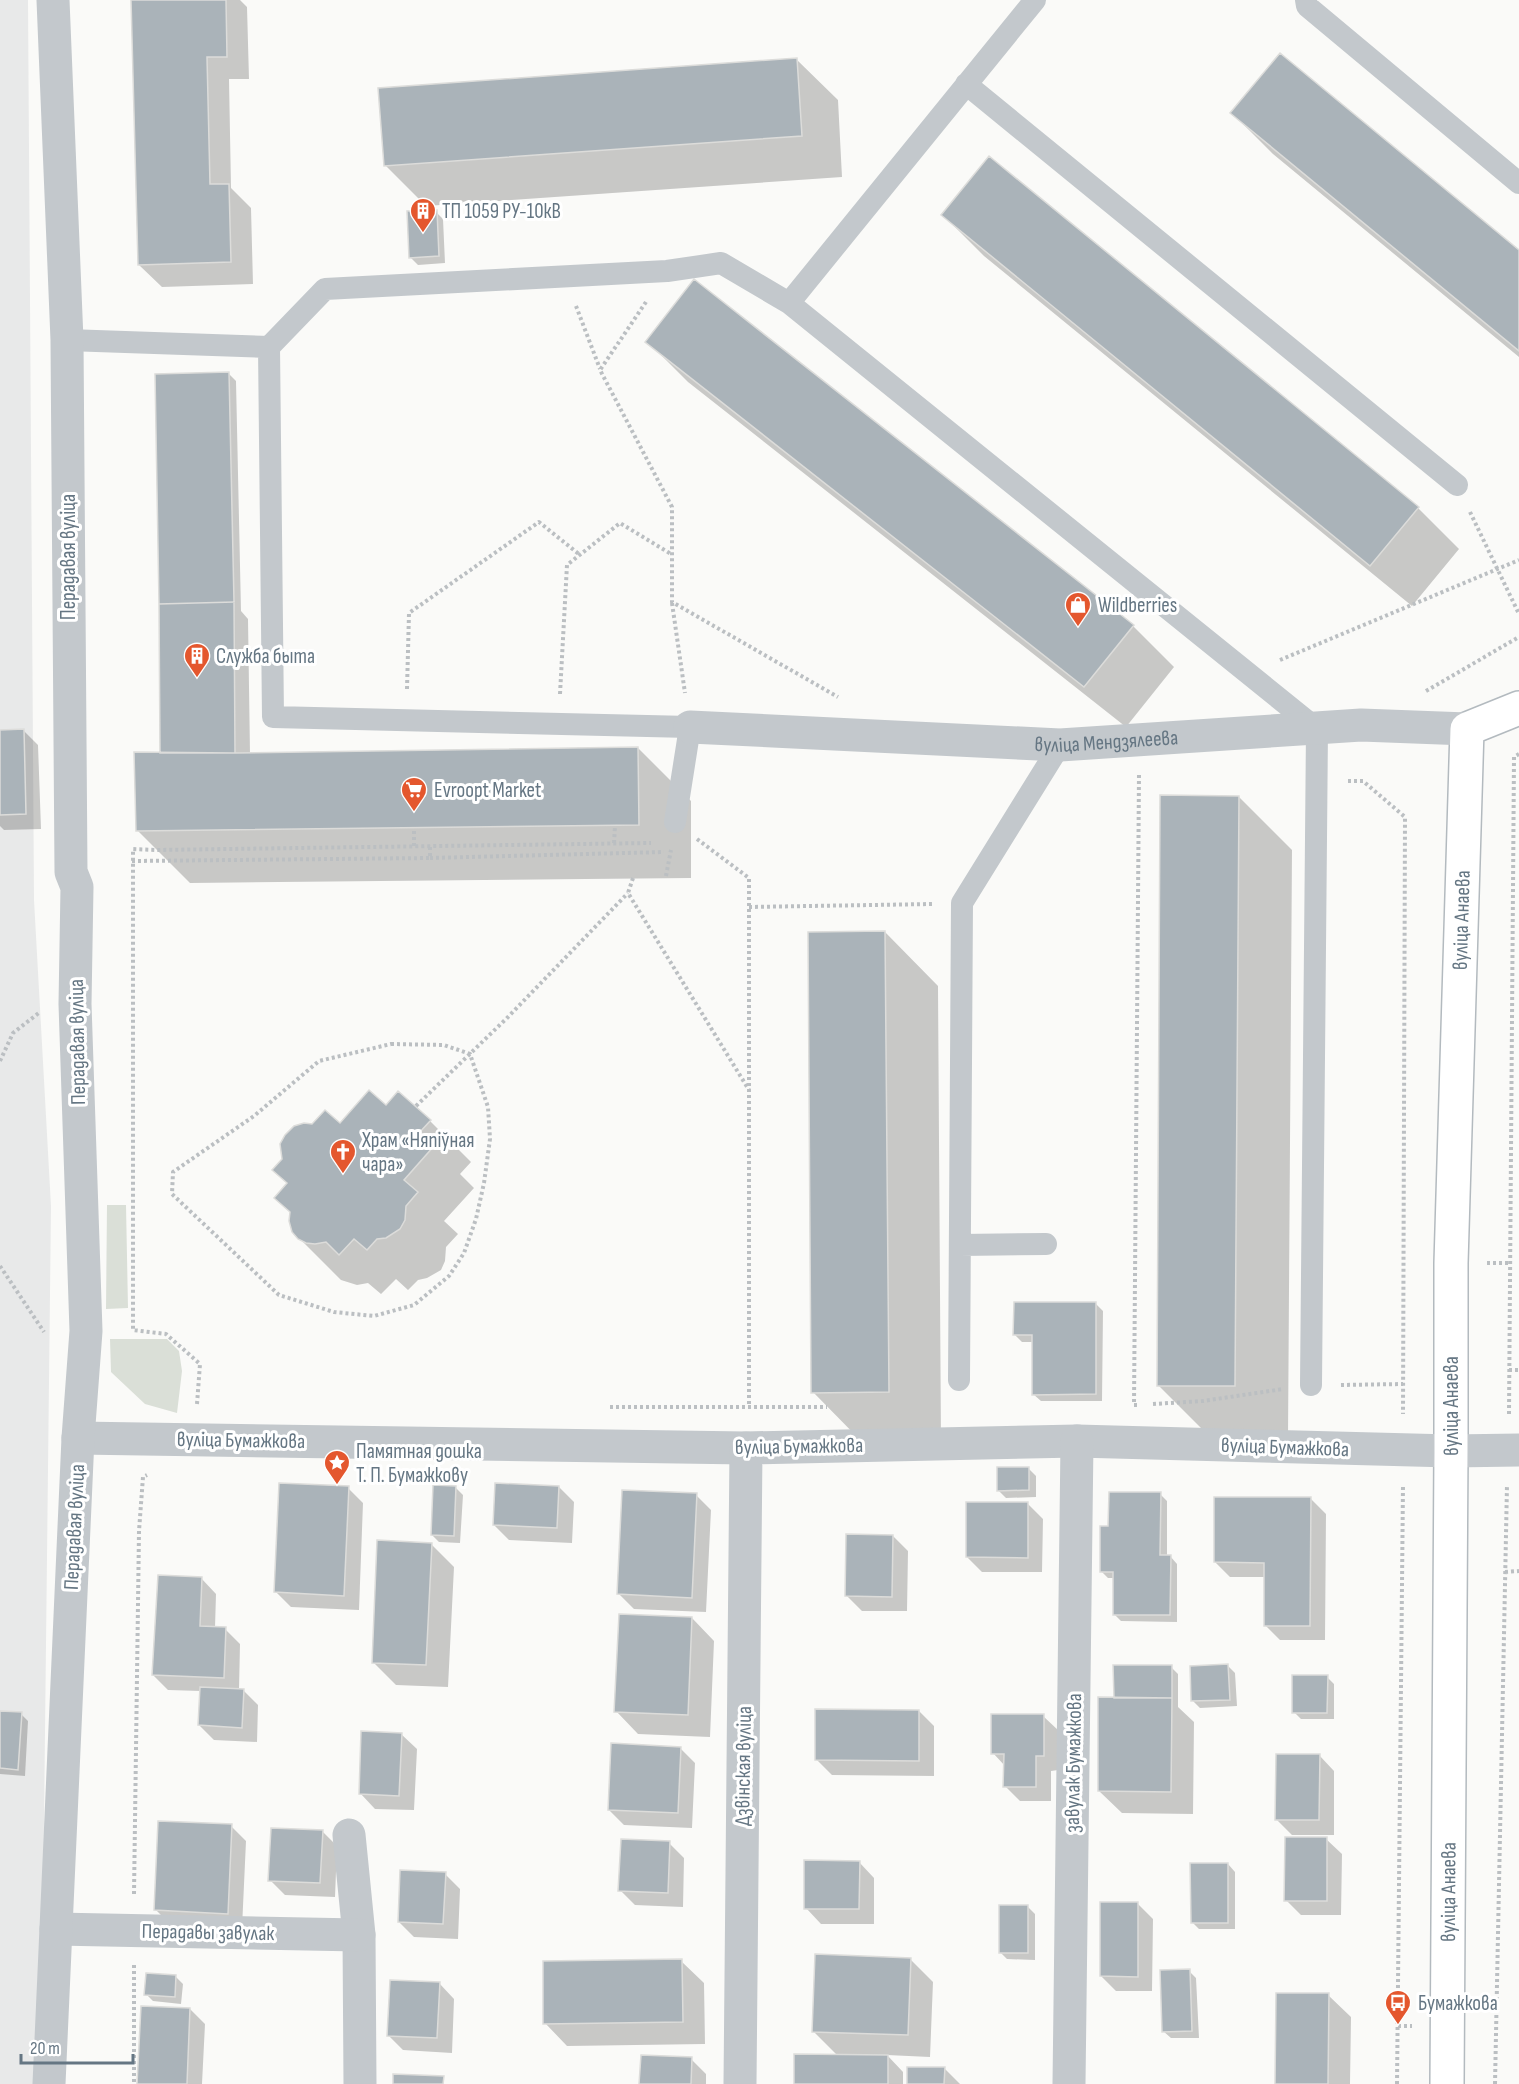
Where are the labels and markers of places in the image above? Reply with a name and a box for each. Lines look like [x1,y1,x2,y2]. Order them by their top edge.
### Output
building icon: ТП 1059 РУ-10кВ [408,196,438,234]
place label: ТП 1059 РУ-10кВ [442,199,561,224]
shop icon: Wildberries [1063,590,1093,628]
place label: Wildberries [1098,593,1177,618]
building icon: Служба быта [182,641,212,679]
place label: Служба быта [216,644,315,669]
supermarket icon: Evroopt Market [399,775,429,813]
place label: Evroopt Market [434,778,541,803]
place label: Храм «Няпіўная чара» [361,1128,475,1177]
church icon: Храм «Няпіўная чара» [328,1137,358,1175]
place label: Памятная дошка Т. П. Бумажкову [356,1439,482,1488]
place icon: Памятная дошка Т. П. Бумажкову [322,1448,352,1486]
bus stop icon: Бумажкова [1383,1988,1413,2026]
place label: Бумажкова [1418,1991,1498,2016]

